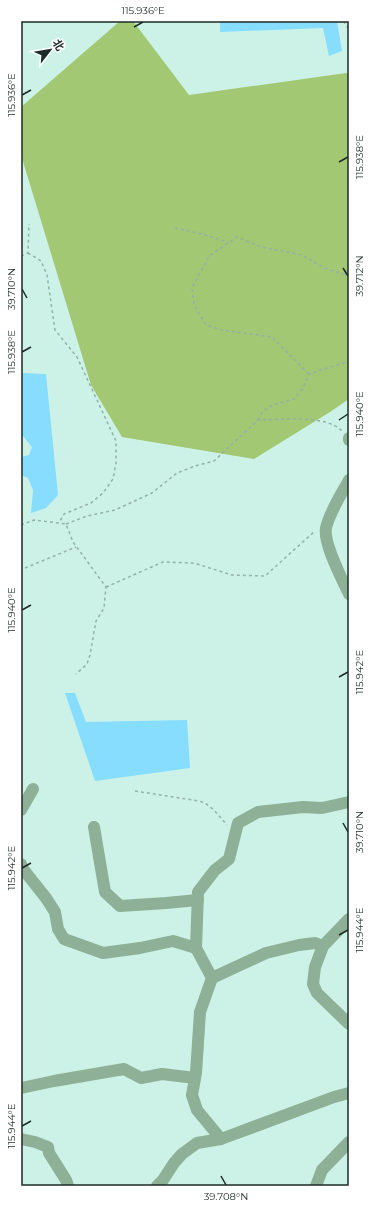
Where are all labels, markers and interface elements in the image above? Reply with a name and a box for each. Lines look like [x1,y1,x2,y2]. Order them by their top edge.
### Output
text: 115.936°E [121,4,165,17]
north arrow [30,30,70,70]
text: 北 [50,37,67,53]
text: 115.936°E [5,73,18,117]
text: 115.938°E [353,135,366,179]
text: 39.712°N [353,255,366,297]
text: 39.710°N [5,268,18,310]
text: 115.938°E [5,330,18,374]
text: 115.940°E [353,391,366,437]
text: 115.940°E [5,587,18,633]
text: 115.942°E [353,650,366,694]
text: 39.710°N [353,811,366,853]
text: 115.942°E [5,846,18,890]
text: 115.944°E [353,907,366,952]
text: 115.944°E [5,1103,18,1148]
text: 39.708°N [204,1190,248,1203]

